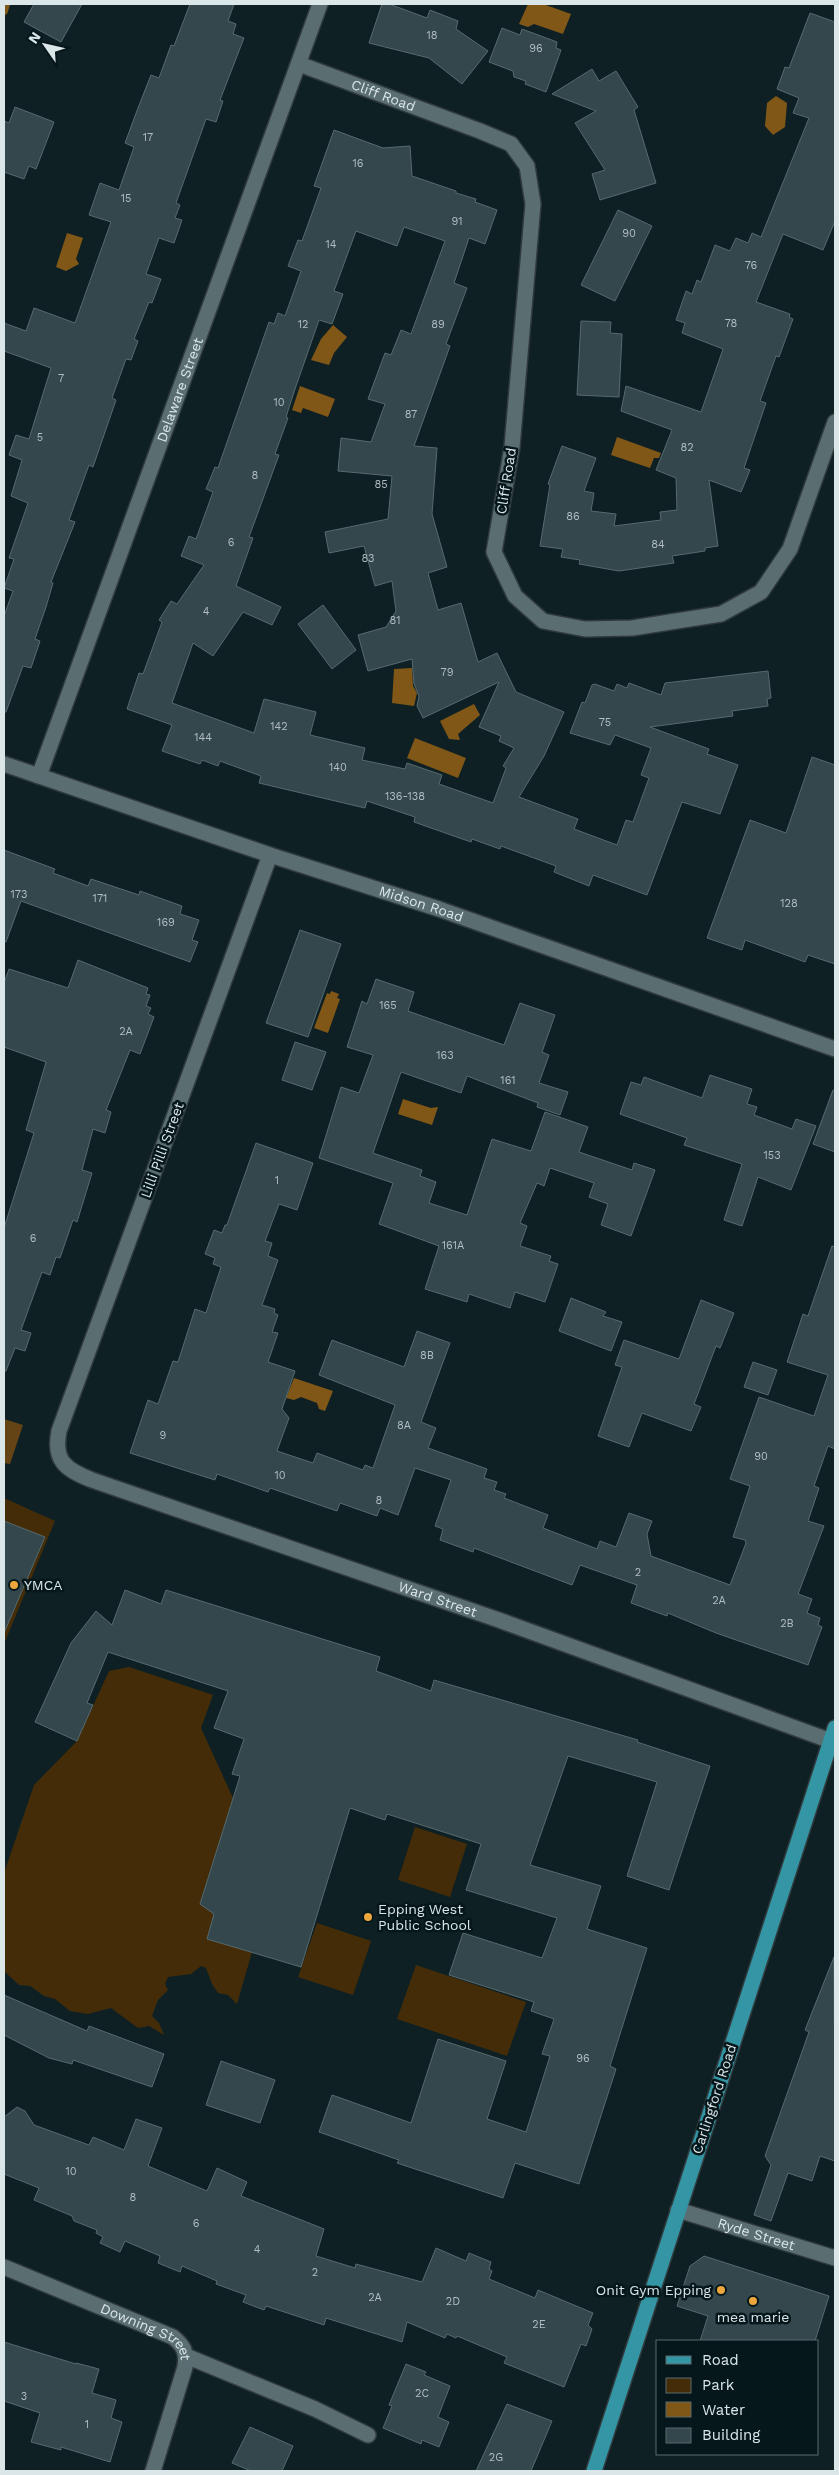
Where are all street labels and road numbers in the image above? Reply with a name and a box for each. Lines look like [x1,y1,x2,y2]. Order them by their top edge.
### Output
street label: Cliff Road [349,76,418,114]
street label: Delaware Street [153,335,206,444]
street label: Cliff Road [493,447,519,515]
street label: Midson Road [377,882,466,925]
street label: Lilli Pilli Street [137,1100,187,1200]
street label: Ward Street [396,1578,479,1620]
street label: Carlingford Road [689,2042,739,2156]
street label: Ryde Street [716,2215,797,2253]
street label: Downing Street [98,2300,194,2361]

